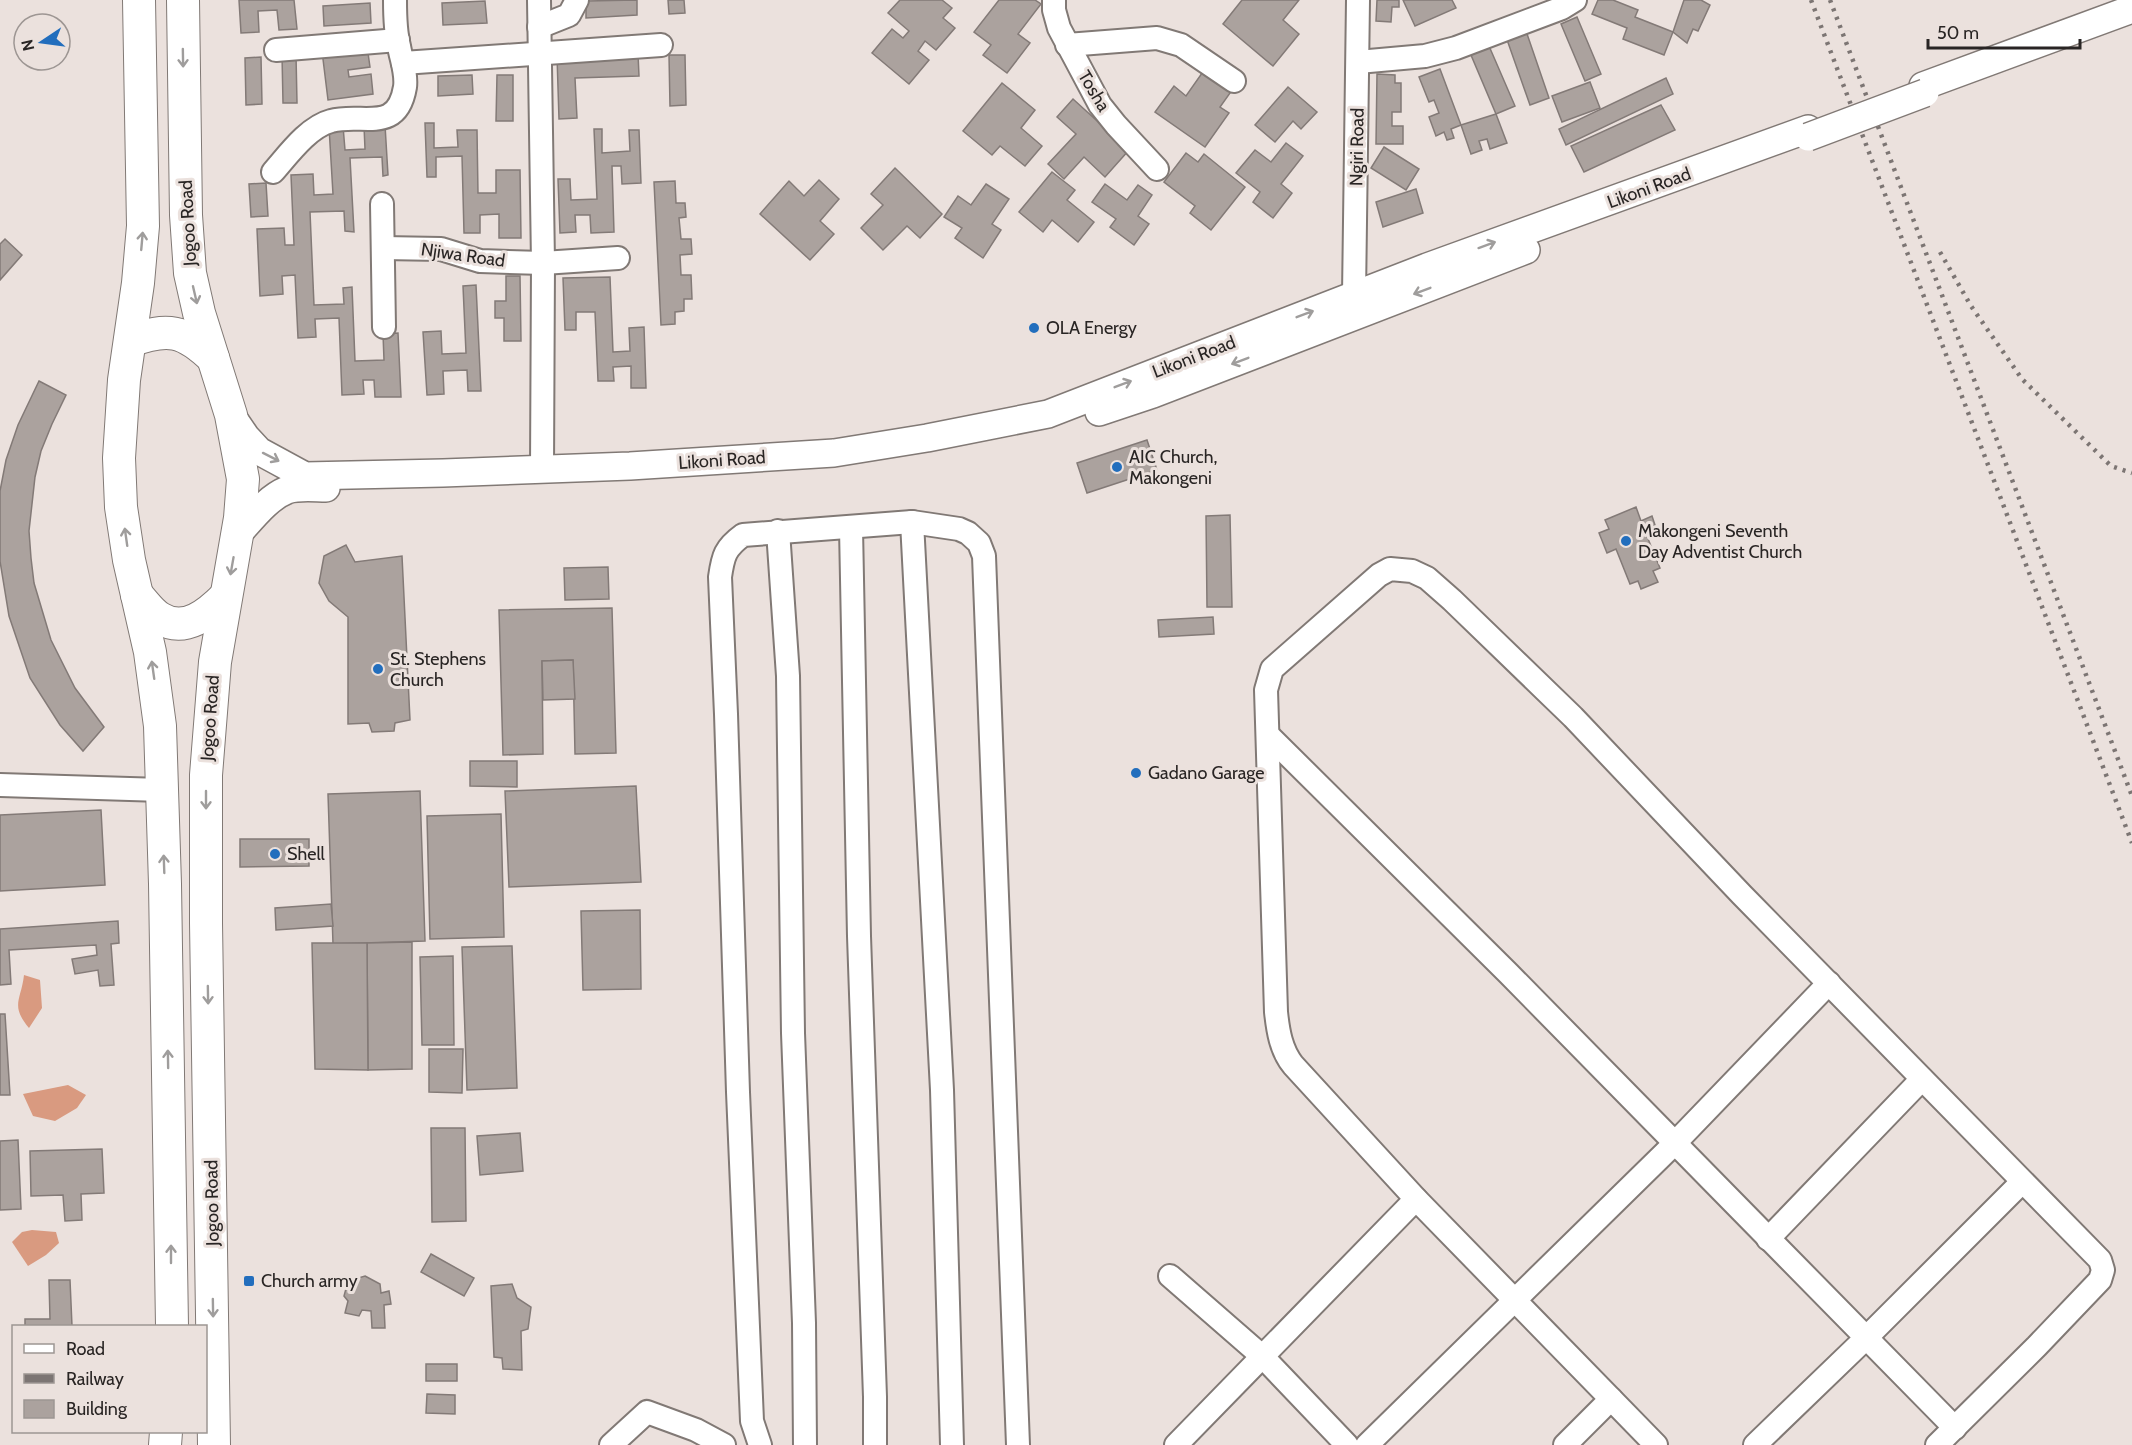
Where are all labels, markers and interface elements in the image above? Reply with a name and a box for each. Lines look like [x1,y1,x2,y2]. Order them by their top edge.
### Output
north arrow [12,12,72,72]
scale bar [1928,12,2080,50]
text: 50 m [1937,22,1979,44]
text: N [17,38,38,53]
one-way arrow [178,48,189,68]
street label: Tosha [1073,67,1115,116]
street label: Ngiri Road [1345,108,1369,186]
street label: Likoni Road [1604,163,1694,213]
street label: Jogoo Road [175,179,201,268]
one-way arrow [137,232,148,252]
street label: Njiwa Road [419,238,507,272]
one-way arrow [1477,239,1496,250]
one-way arrow [190,285,202,304]
one-way arrow [1413,286,1432,297]
one-way arrow [1295,308,1314,319]
place label: OLA Energy [1046,317,1137,339]
marker: OLA Energy [1027,321,1041,335]
street label: Likoni Road [1149,331,1239,383]
one-way arrow [1231,356,1250,367]
one-way arrow [1113,378,1132,389]
street label: Likoni Road [678,446,766,474]
place label: AIC Church, Makongeni [1129,446,1217,489]
one-way arrow [261,451,279,463]
marker: AIC Church, Makongeni [1110,460,1124,474]
place label: Makongeni Seventh Day Adventist Church [1638,520,1802,563]
one-way arrow [120,528,131,548]
marker: Makongeni Seventh Day Adventist Church [1619,534,1633,548]
one-way arrow [226,555,237,575]
place label: St. Stephens Church [390,648,486,691]
one-way arrow [147,660,158,680]
marker: St. Stephens Church [371,662,385,676]
street label: Jogoo Road [196,674,224,763]
place label: Gadano Garage [1148,762,1265,784]
marker: Gadano Garage [1129,766,1143,780]
one-way arrow [200,790,212,810]
place label: Shell [287,843,326,865]
marker: Shell [268,847,282,861]
one-way arrow [158,855,170,875]
one-way arrow [202,985,214,1005]
one-way arrow [162,1049,174,1069]
street label: Jogoo Road [200,1160,224,1247]
one-way arrow [165,1244,177,1264]
place label: Church army [261,1270,358,1292]
marker: Church army [242,1274,256,1288]
one-way arrow [208,1298,219,1318]
legend [12,1325,207,1433]
text: Road [66,1338,105,1360]
text: Railway [66,1368,124,1390]
text: Building [66,1398,128,1420]

